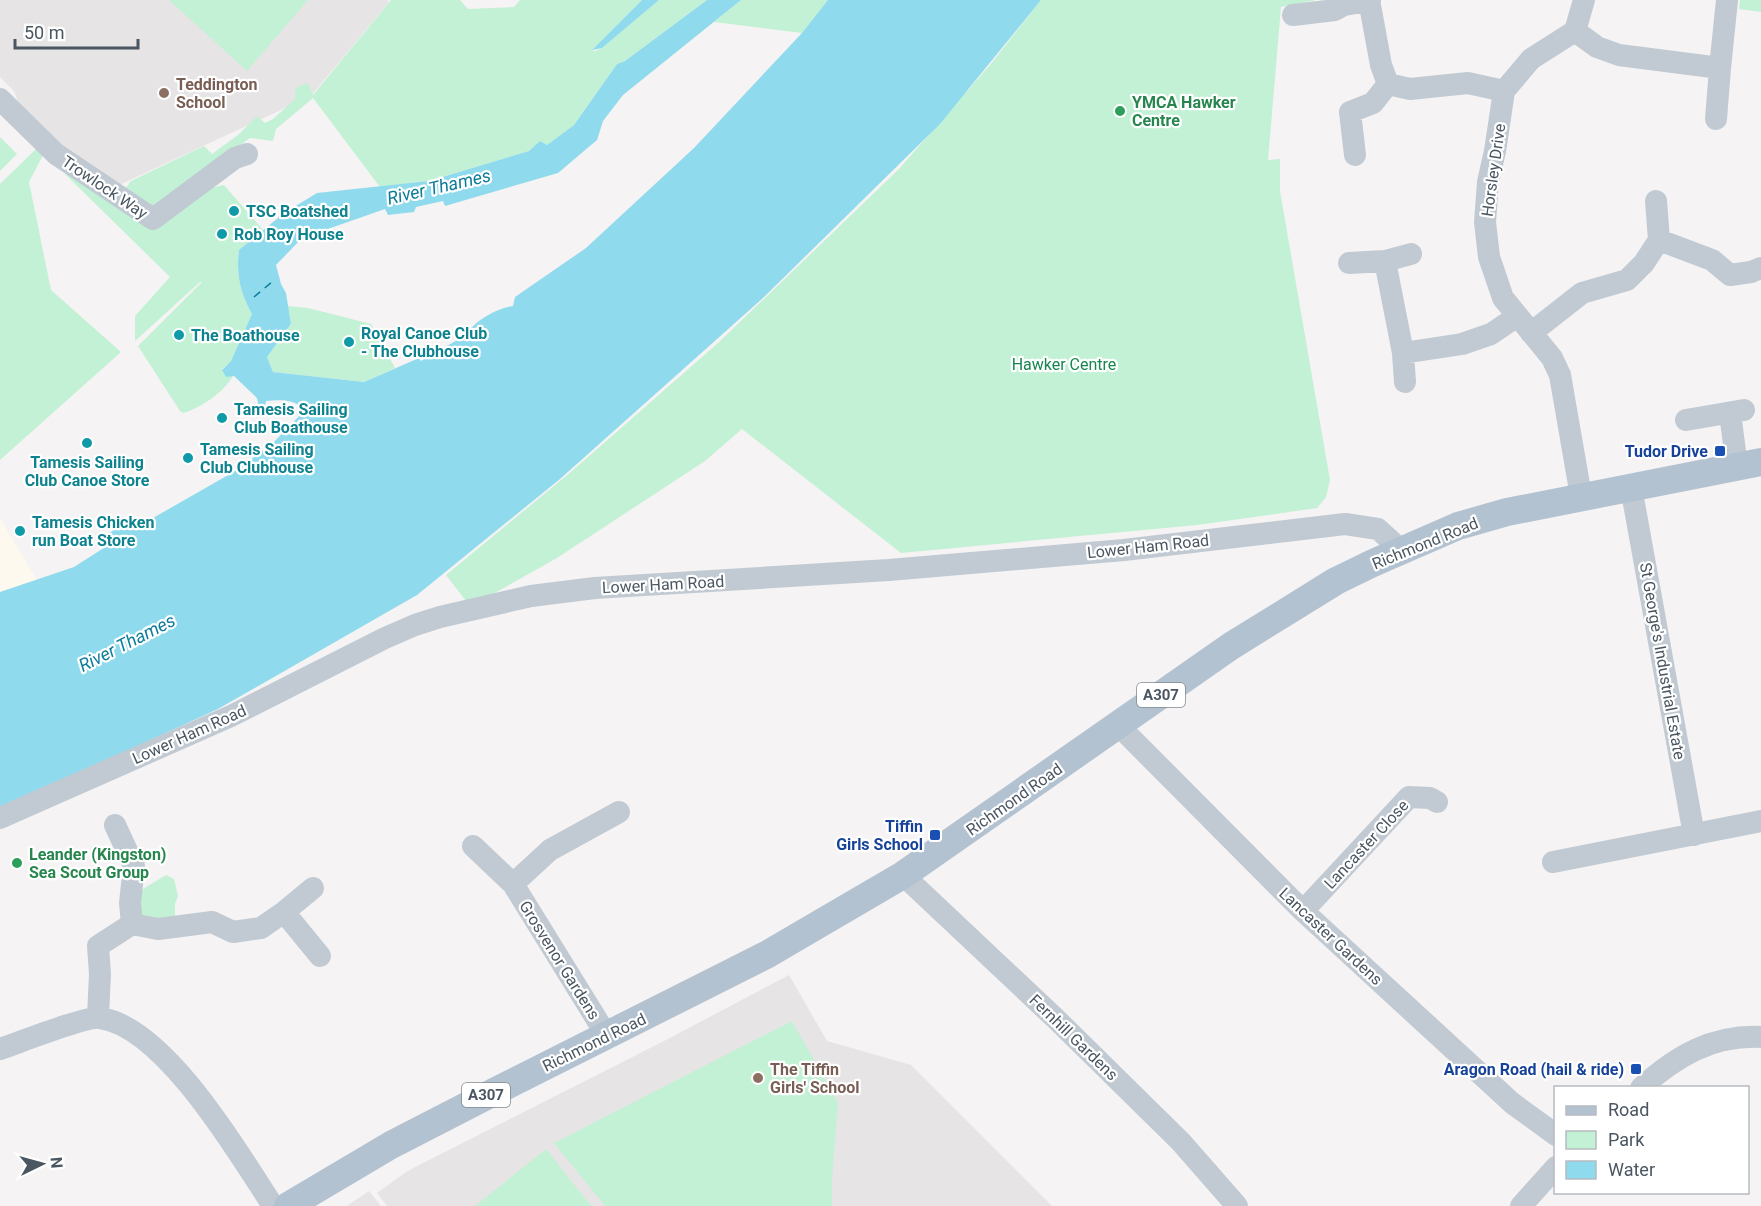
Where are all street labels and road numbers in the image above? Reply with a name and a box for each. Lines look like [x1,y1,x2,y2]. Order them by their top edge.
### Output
street label: Horsley Drive [1478,122,1509,218]
street label: Trowlock Way [58,152,151,223]
street label: Richmond Road [1369,514,1481,573]
street label: Lower Ham Road [1086,531,1210,562]
street label: St George's Industrial Estate [1636,561,1689,761]
street label: Lower Ham Road [601,572,725,597]
road number: A307 [1137,683,1185,707]
street label: Lower Ham Road [129,701,249,768]
street label: Richmond Road [963,759,1066,839]
street label: Lancaster Close [1320,796,1412,893]
street label: Lancaster Gardens [1275,884,1386,989]
street label: Grosvenor Gardens [515,897,604,1023]
street label: Fernhill Gardens [1026,990,1122,1084]
street label: Richmond Road [539,1009,649,1076]
road number: A307 [462,1083,510,1107]

